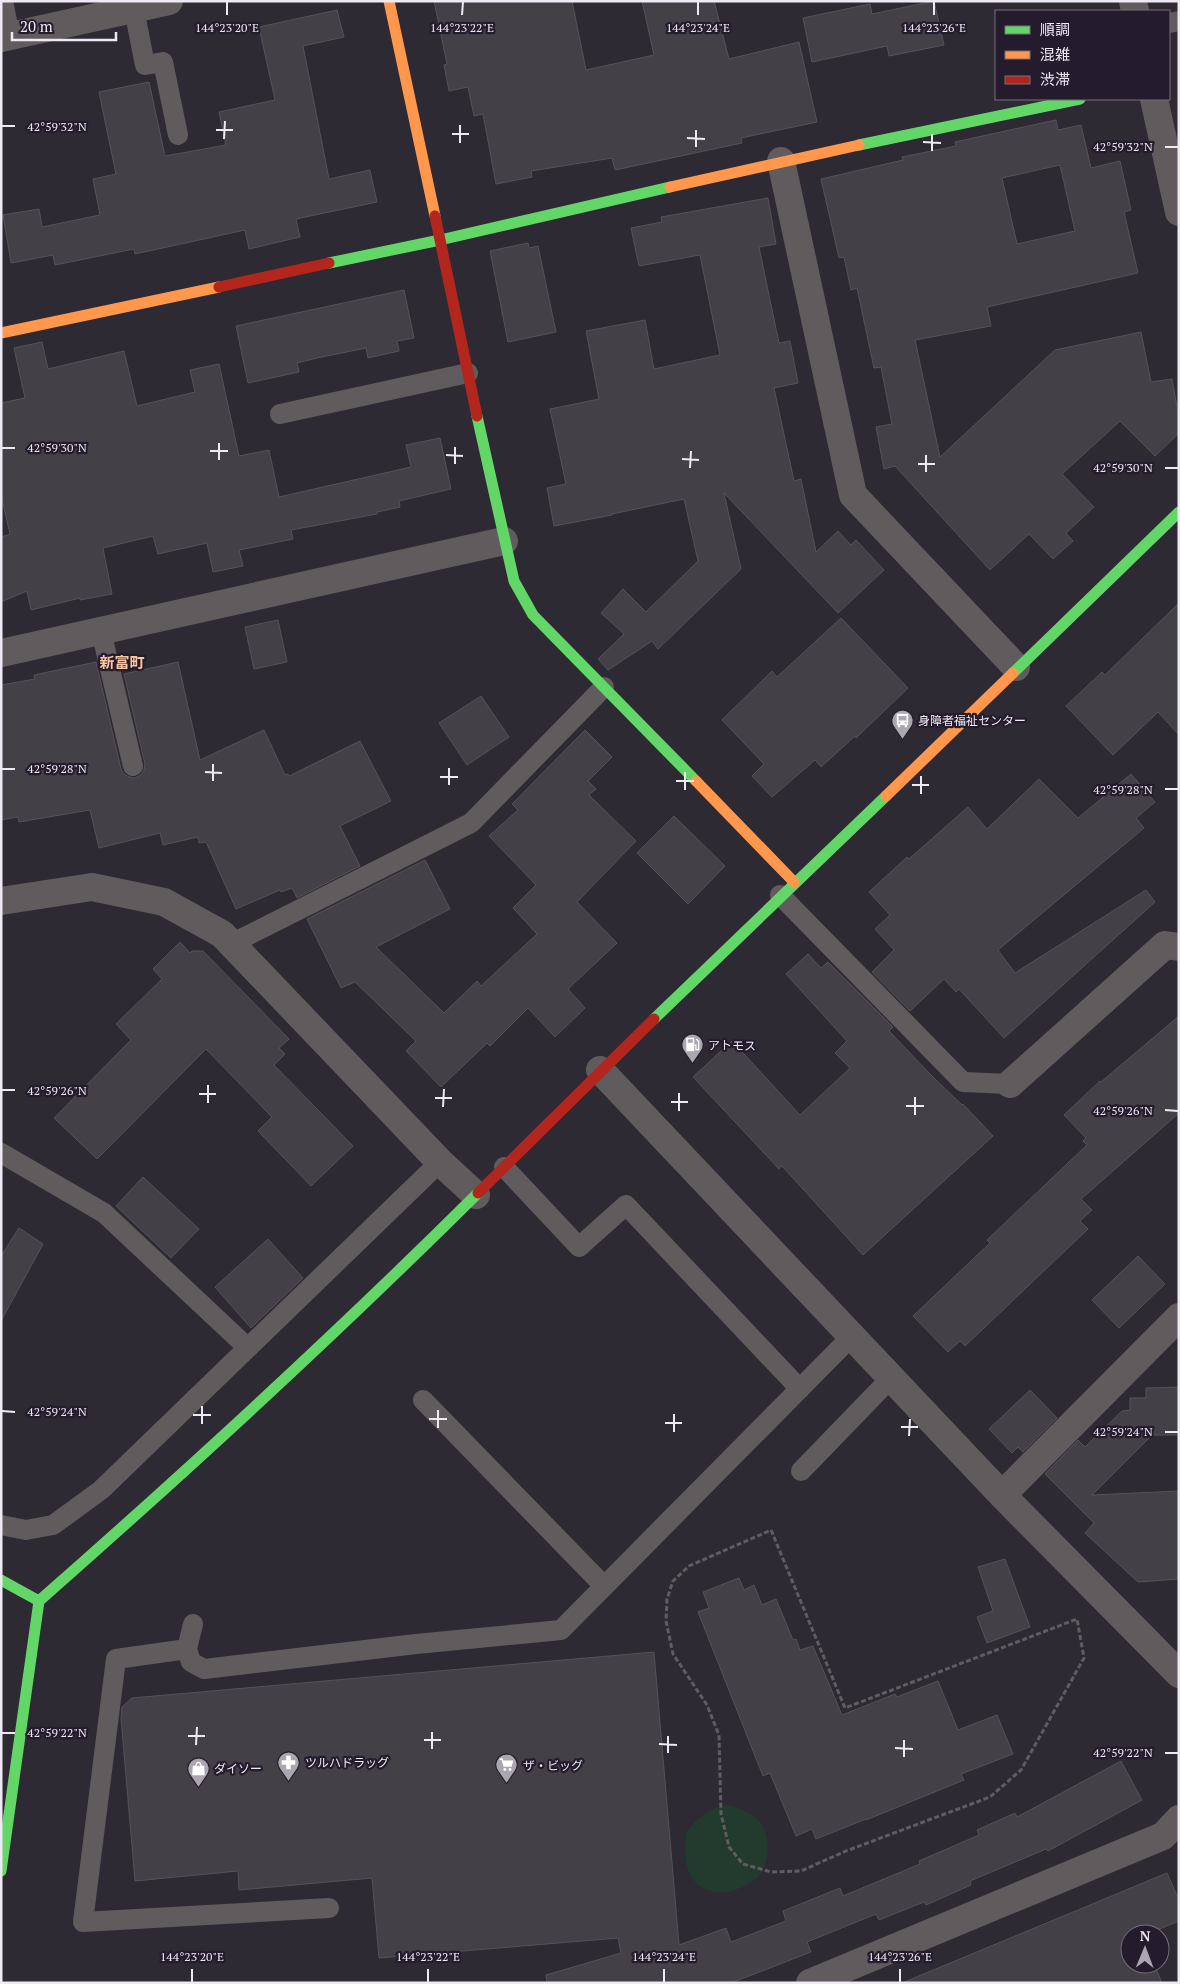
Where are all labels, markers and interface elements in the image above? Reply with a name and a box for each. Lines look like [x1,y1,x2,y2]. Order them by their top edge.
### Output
scale bar [12,10,116,42]
legend [995,10,1170,100]
text: 20 m [20,16,53,36]
text: 順調 [1040,19,1070,39]
text: 144°23'20"E [195,20,259,35]
text: 144°23'22"E [430,20,494,35]
text: 144°23'24"E [666,20,730,35]
text: 144°23'26"E [902,20,966,35]
text: 混雑 [1040,44,1070,64]
text: 渋滞 [1040,69,1070,89]
text: 42°59'32"N [27,119,87,134]
text: 42°59'32"N [1093,139,1153,154]
text: 42°59'30"N [27,440,87,455]
text: 42°59'30"N [1093,460,1153,475]
district label: 新富町 [99,652,145,672]
bus stop icon: 身障者福祉センター [890,708,914,739]
place label: 身障者福祉センター [918,713,1026,728]
text: 42°59'28"N [27,761,87,776]
text: 42°59'28"N [1093,782,1153,797]
fuel station icon: アトモス [680,1033,704,1064]
place label: アトモス [708,1038,756,1053]
text: 42°59'26"N [27,1083,87,1098]
text: 42°59'26"N [1093,1103,1153,1118]
text: 42°59'24"N [27,1404,87,1419]
text: 42°59'24"N [1093,1424,1153,1439]
text: 42°59'22"N [27,1725,87,1740]
text: 42°59'22"N [1093,1745,1153,1760]
pharmacy icon: ツルハドラッグ [277,1750,301,1781]
supermarket icon: ザ・ビッグ [495,1753,519,1784]
place label: ツルハドラッグ [305,1755,389,1770]
shop icon: ダイソー [186,1756,210,1787]
place label: ザ・ビッグ [523,1758,583,1773]
place label: ダイソー [214,1761,262,1776]
north arrow [1120,1924,1170,1974]
text: N [1140,1926,1151,1945]
text: 144°23'20"E [160,1949,224,1964]
text: 144°23'22"E [396,1949,460,1964]
text: 144°23'24"E [632,1949,696,1964]
text: 144°23'26"E [868,1949,932,1964]

